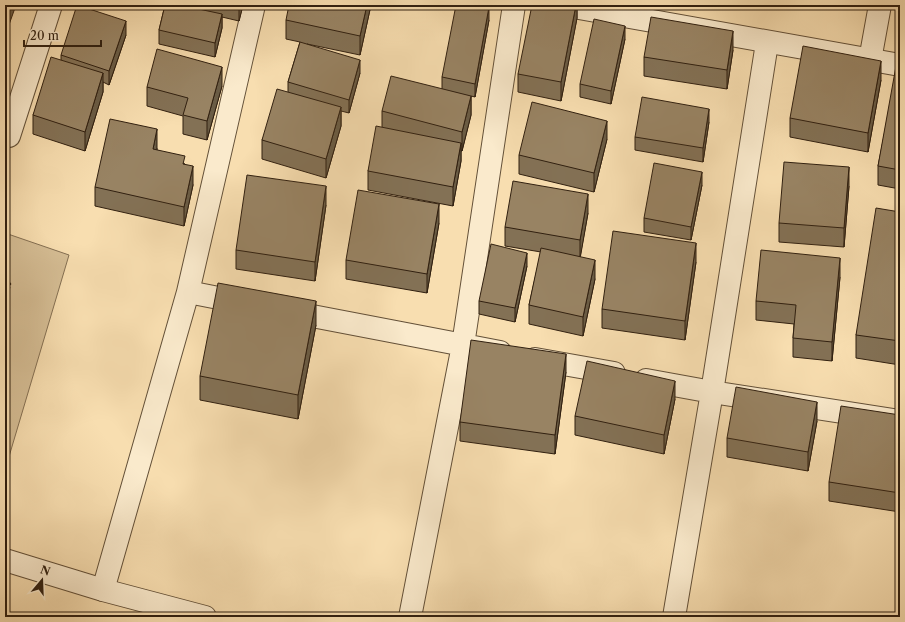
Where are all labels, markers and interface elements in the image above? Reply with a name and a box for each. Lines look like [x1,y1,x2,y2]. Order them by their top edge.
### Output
scale bar [24,22,101,48]
text: 20 m [30,28,59,43]
north arrow [22,560,62,600]
text: N [38,562,52,579]

